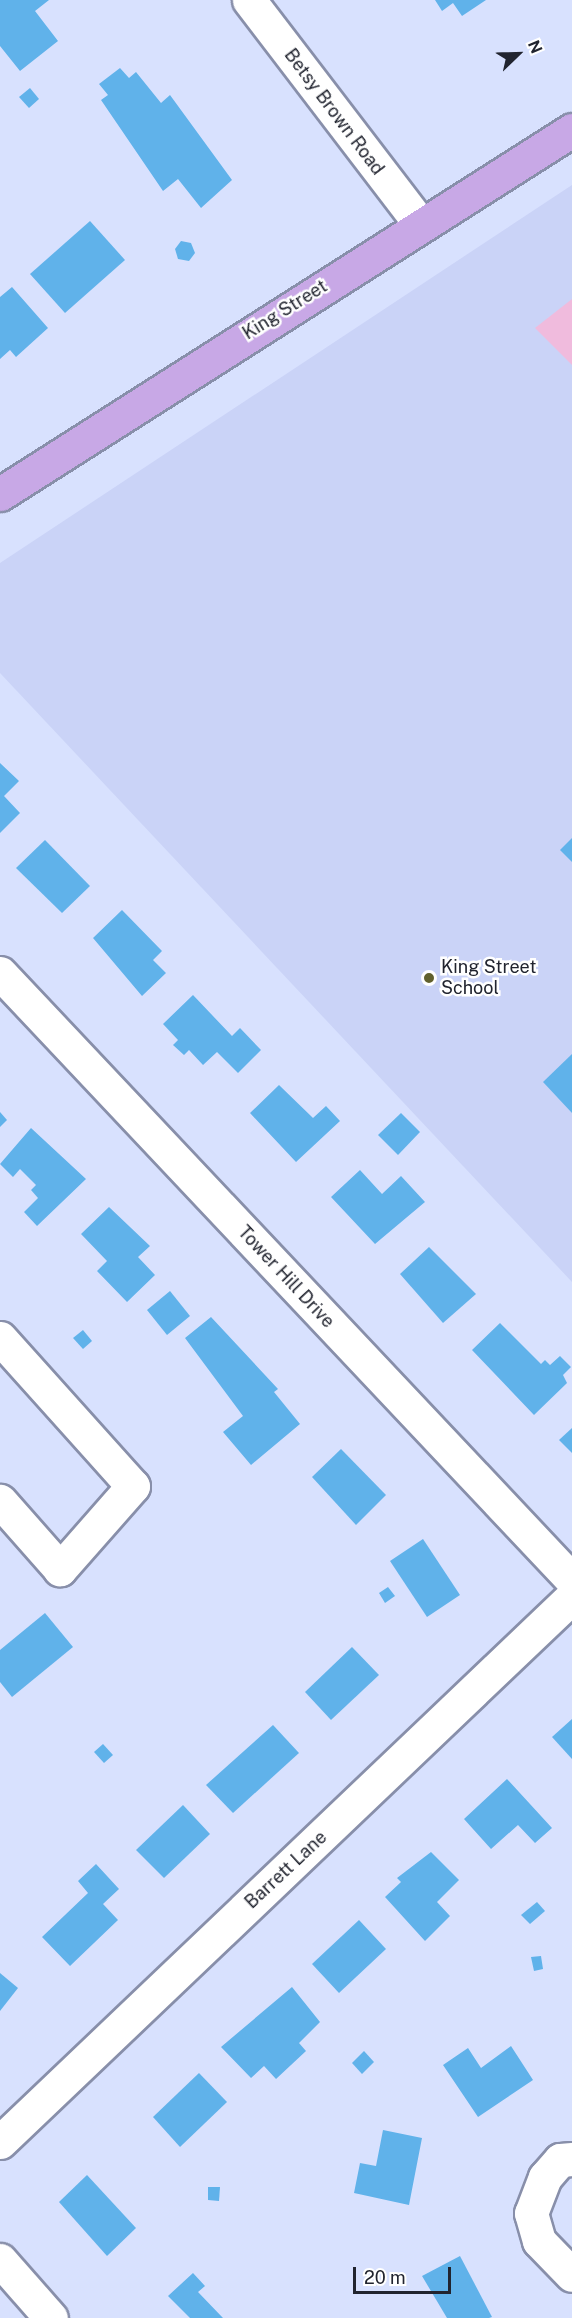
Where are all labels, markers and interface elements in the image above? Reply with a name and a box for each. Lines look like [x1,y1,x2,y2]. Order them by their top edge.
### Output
north arrow [488,24,548,84]
text: N [524,37,546,56]
street label: Betsy Brown Road [280,45,388,179]
street label: King Street [239,276,331,344]
place label: King Street School [441,957,536,1000]
marker: King Street School [422,971,436,985]
street label: Tower Hill Drive [233,1222,339,1332]
street label: Barrett Lane [241,1827,331,1913]
scale bar [356,2255,454,2293]
text: 20 m [364,2267,406,2288]

